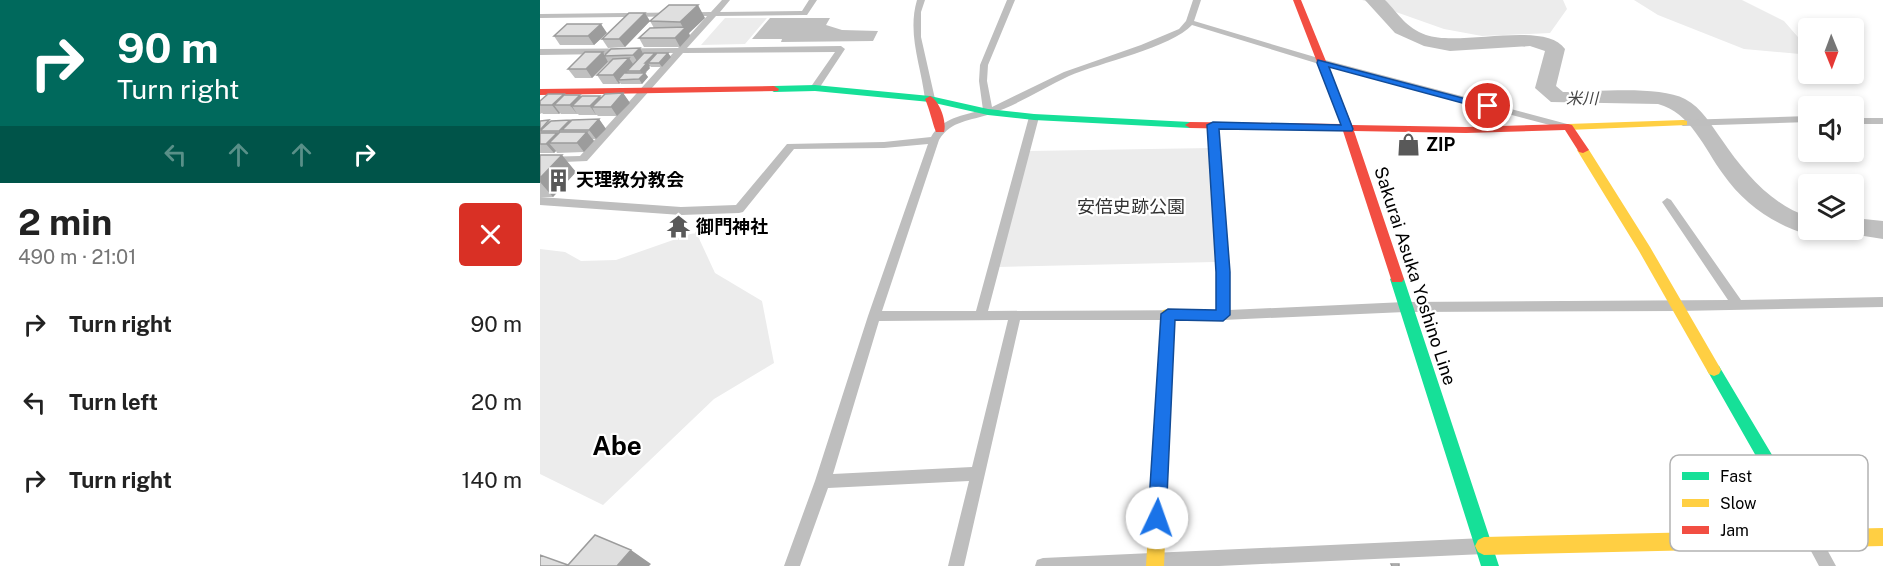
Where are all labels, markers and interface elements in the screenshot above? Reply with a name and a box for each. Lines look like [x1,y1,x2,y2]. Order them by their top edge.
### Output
north arrow [1798,18,1864,84]
map controls [1798,18,1864,240]
text: 90 m [117,23,219,72]
icon: right [18,24,96,102]
text: Turn right [117,73,240,105]
pin [1462,80,1513,131]
icon: arrive [1471,89,1504,122]
water label: 米川 [1566,89,1600,108]
button: sound [1798,96,1864,162]
shop icon: ZIP [1395,132,1421,158]
place label: ZIP [1426,134,1456,155]
icon: left [159,138,192,171]
icon: ahead [222,138,255,171]
icon: ahead [285,138,318,171]
icon: right [348,138,381,171]
street label: Sakurai Asuka Yoshino Line [1370,164,1461,388]
building icon: 天理教分教会 [545,167,571,193]
place label: 天理教分教会 [576,169,684,190]
button: layers [1798,174,1864,240]
park label: 安倍史跡公園 [1077,196,1185,217]
text: 2 min [18,201,112,243]
button: close [459,203,522,266]
temple icon: 御門神社 [665,214,691,240]
place label: 御門神社 [695,216,768,237]
text: 490 m · 21:01 [18,245,136,269]
icon: right [18,308,51,341]
text: Turn right [69,311,172,337]
text: 90 m [471,311,522,337]
icon: left [18,386,51,419]
text: Turn left [69,389,158,415]
text: 20 m [471,389,522,415]
district label: Abe [592,430,642,461]
legend [1670,455,1868,551]
icon: right [18,464,51,497]
text: Turn right [69,467,172,493]
text: 140 m [461,467,522,493]
text: Fast [1720,467,1752,486]
position arrow [1125,486,1189,550]
text: Slow [1720,494,1757,513]
text: Jam [1720,521,1749,540]

